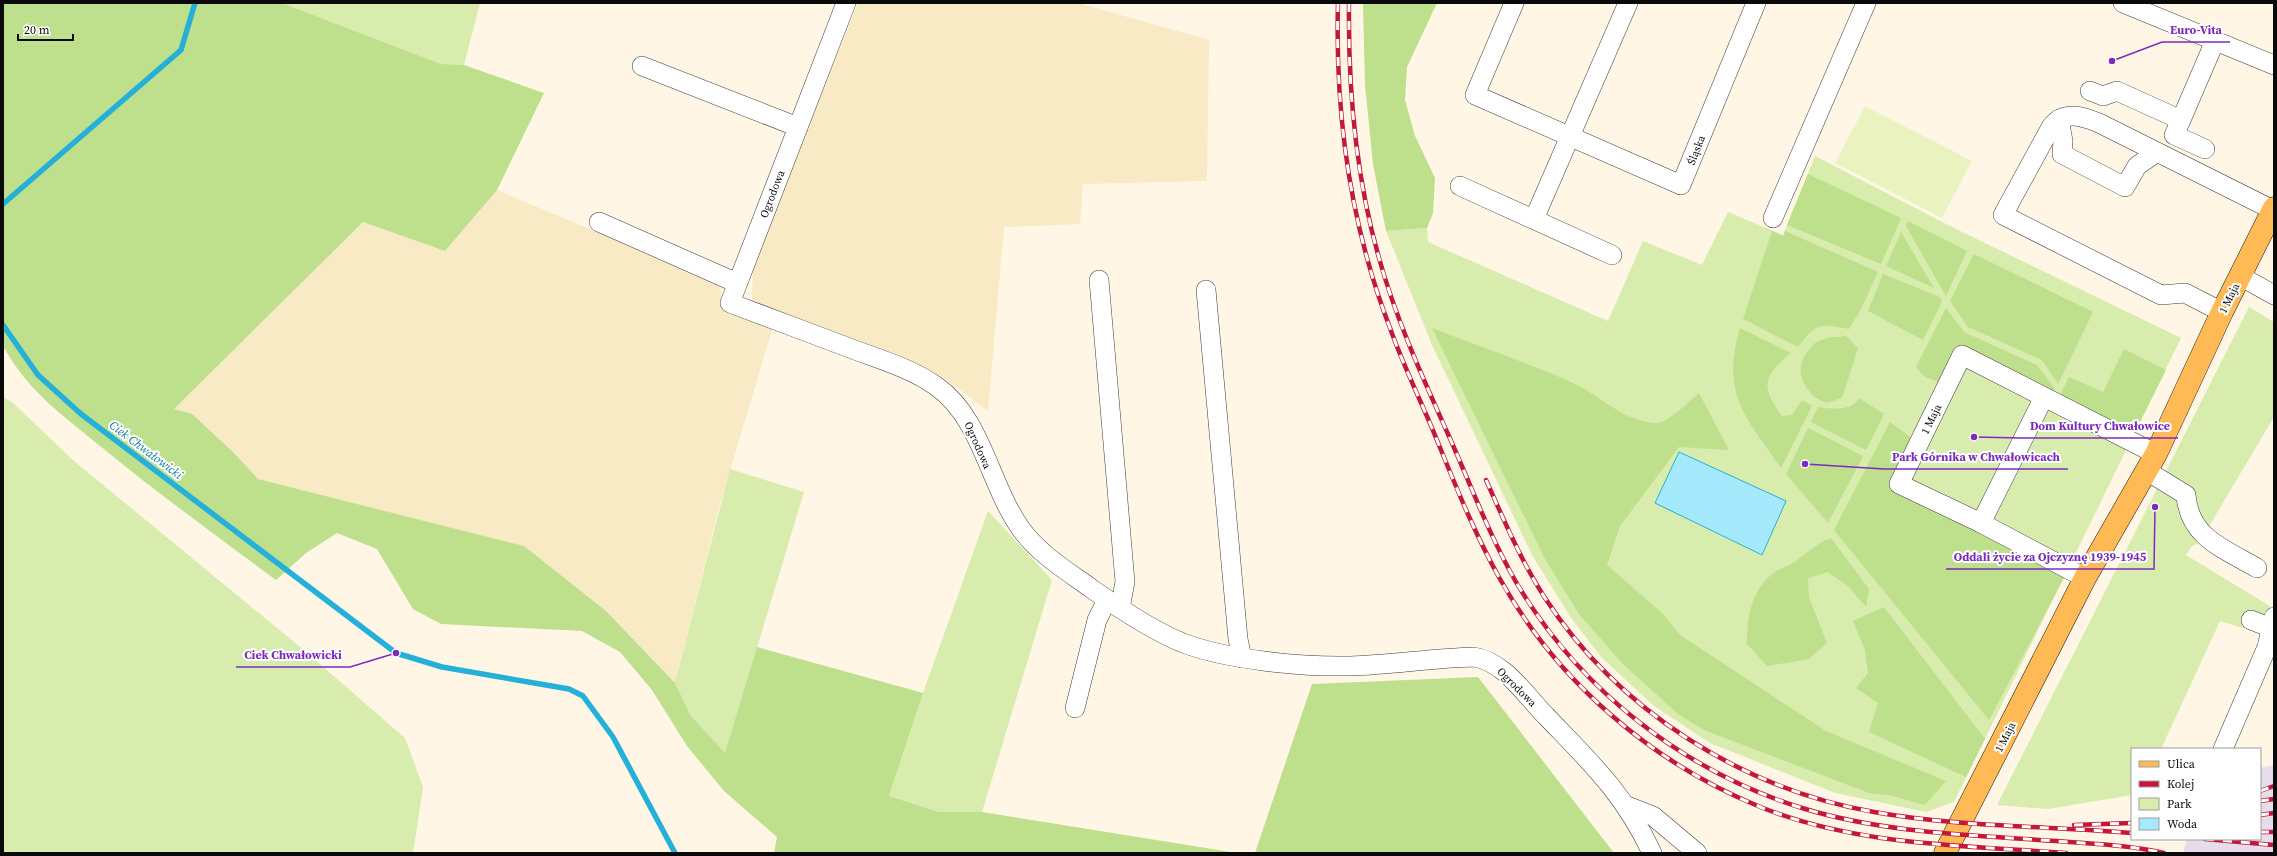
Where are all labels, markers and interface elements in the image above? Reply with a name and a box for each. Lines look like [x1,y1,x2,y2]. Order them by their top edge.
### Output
scale bar [18,16,73,42]
callout: Euro-Vita [2162,18,2230,42]
text: 20 m [24,22,50,38]
text: Euro-Vita [2170,22,2223,38]
street label: Śląska [1684,133,1709,167]
street label: Ogrodowa [756,168,789,220]
street label: 1 Maja [2216,280,2243,316]
street label: 1 Maja [1918,401,1945,437]
callout: Dom Kultury Chwałowice [2022,414,2178,438]
water label: Ciek Chwałowicki [106,417,186,483]
text: Dom Kultury Chwałowice [2030,418,2170,434]
street label: Ogrodowa [960,419,995,472]
callout: Park Górnika w Chwałowicach [1884,445,2068,469]
text: Park Górnika w Chwałowicach [1892,449,2061,465]
callout: Oddali życie za Ojczyznę 1939-1945 [1946,545,2154,569]
text: Oddali życie za Ojczyznę 1939-1945 [1954,549,2147,565]
callout: Ciek Chwałowicki [236,643,350,667]
text: Ciek Chwałowicki [244,647,342,663]
street label: Ogrodowa [1494,664,1540,711]
street label: 1 Maja [1991,719,2020,755]
legend [2131,748,2261,840]
text: Ulica [2167,756,2196,772]
text: Kolej [2167,776,2194,792]
text: Park [2167,796,2192,812]
text: Woda [2167,816,2198,832]

